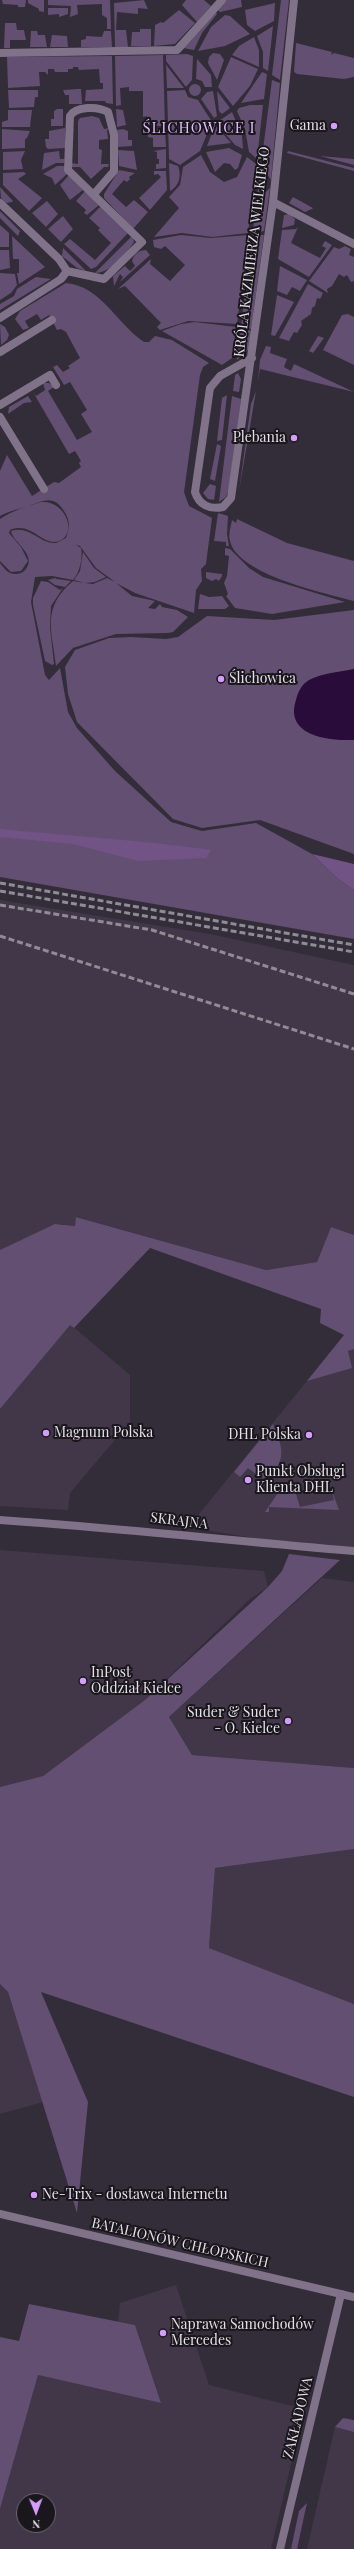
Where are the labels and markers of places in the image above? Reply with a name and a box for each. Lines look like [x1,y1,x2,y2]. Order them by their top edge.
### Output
place label: Gama [290,118,326,134]
marker: Gama [329,121,339,131]
place label: Plebania [233,430,286,446]
marker: Plebania [289,433,299,443]
place label: Ślichowica [229,671,296,687]
marker: Ślichowica [216,674,226,684]
place label: Magnum Polska [54,1425,153,1441]
place label: DHL Polska [228,1427,301,1443]
marker: Magnum Polska [41,1428,51,1438]
marker: DHL Polska [304,1430,314,1440]
place label: Punkt Obsługi Klienta DHL [256,1464,345,1496]
marker: Punkt Obsługi Klienta DHL [243,1475,253,1485]
place label: InPost Oddział Kielce [91,1665,181,1698]
marker: InPost Oddział Kielce [78,1676,88,1686]
place label: Suder & Suder - O. Kielce [187,1705,280,1738]
marker: Suder & Suder - O. Kielce [283,1716,293,1726]
place label: Ne-Trix - dostawca Internetu [42,2187,228,2203]
marker: Ne-Trix - dostawca Internetu [29,2190,39,2200]
place label: Naprawa Samochodów Mercedes [171,2317,314,2350]
marker: Naprawa Samochodów Mercedes [158,2328,168,2338]

